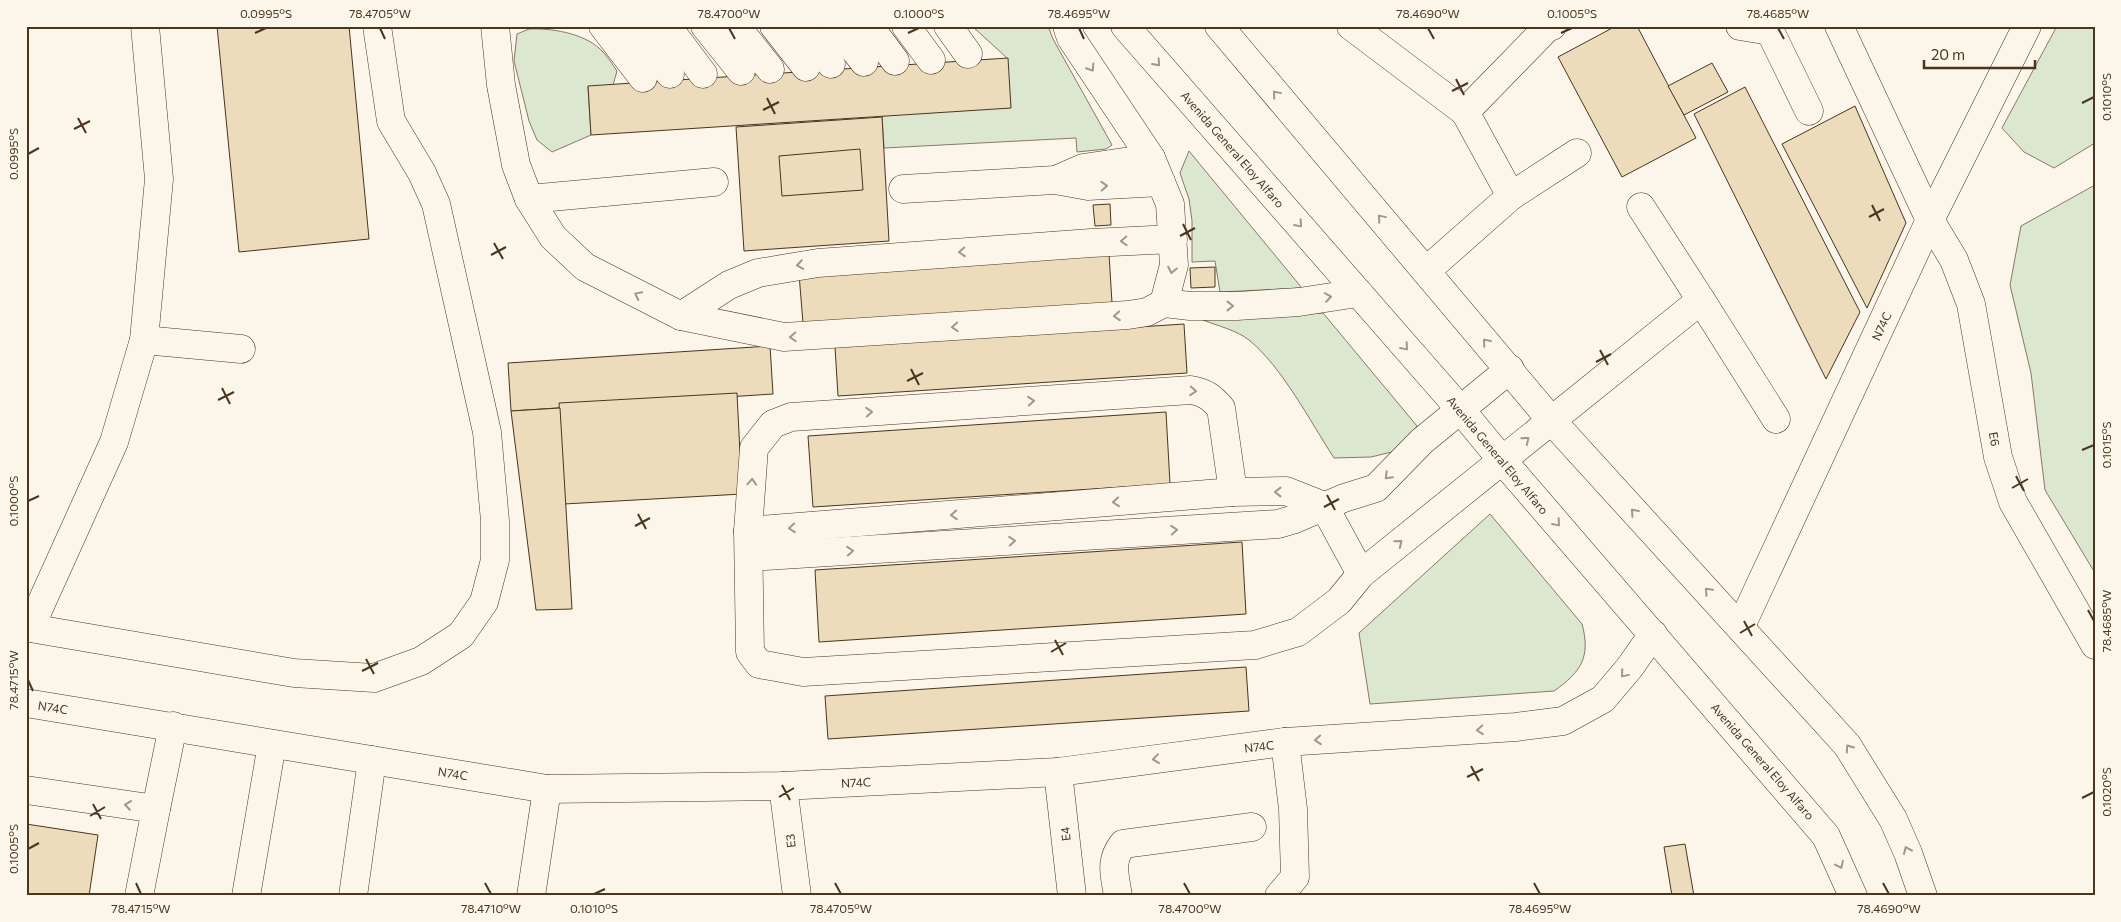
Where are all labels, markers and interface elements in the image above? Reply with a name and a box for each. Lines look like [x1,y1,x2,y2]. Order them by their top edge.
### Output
text: 0.0995°S [240,6,292,20]
text: 78.4705°W [349,6,411,20]
text: 78.4700°W [698,6,760,20]
text: 0.1000°S [894,6,944,20]
text: 78.4695°W [1048,6,1110,20]
text: 78.4690°W [1396,6,1460,20]
text: 0.1005°S [1547,6,1597,20]
text: 78.4685°W [1747,6,1809,20]
scale bar [1924,38,2035,70]
text: 20 m [1931,45,1965,63]
one-way arrow [1151,57,1160,66]
one-way arrow [1085,63,1094,72]
text: 0.1010°S [2099,73,2113,121]
street label: Avenida General Eloy Alfaro [1179,88,1287,210]
one-way arrow [1273,91,1282,100]
text: 0.0995°S [6,128,20,180]
one-way arrow [1100,180,1108,191]
one-way arrow [1378,215,1387,224]
one-way arrow [1293,218,1302,227]
one-way arrow [1120,236,1128,247]
one-way arrow [958,247,966,258]
one-way arrow [796,260,805,270]
one-way arrow [1168,266,1178,275]
one-way arrow [634,291,643,301]
one-way arrow [1324,293,1333,303]
one-way arrow [1226,301,1234,311]
street label: N74C [1868,309,1894,343]
one-way arrow [1113,310,1121,321]
one-way arrow [951,321,959,332]
one-way arrow [789,331,797,342]
one-way arrow [1483,338,1492,347]
one-way arrow [1400,341,1408,350]
one-way arrow [1190,385,1198,396]
street label: Avenida General Eloy Alfaro [1444,393,1552,517]
one-way arrow [1028,395,1036,406]
one-way arrow [865,406,873,417]
text: 0.1015°S [2099,421,2113,469]
street label: E6 [1987,431,2003,447]
one-way arrow [1520,437,1529,446]
one-way arrow [1385,470,1394,479]
text: 0.1000°S [6,476,20,526]
one-way arrow [746,478,757,486]
one-way arrow [1274,487,1282,497]
one-way arrow [1112,497,1120,508]
one-way arrow [1631,508,1640,517]
one-way arrow [950,510,958,521]
one-way arrow [1551,518,1560,527]
one-way arrow [788,522,796,533]
one-way arrow [1171,525,1179,536]
one-way arrow [1009,535,1017,546]
one-way arrow [1393,540,1402,548]
one-way arrow [846,546,854,557]
one-way arrow [1705,588,1714,597]
text: 78.4685°W [2099,590,2113,652]
text: 78.4715°W [6,650,20,710]
one-way arrow [1621,668,1630,677]
street label: N74C [37,698,69,716]
street label: Avenida General Eloy Alfaro [1709,700,1817,822]
one-way arrow [1476,724,1484,735]
one-way arrow [1313,735,1321,746]
street label: N74C [1243,737,1275,755]
one-way arrow [1846,744,1855,754]
one-way arrow [1152,753,1160,764]
street label: N74C [437,764,469,782]
text: 0.1020°S [2099,767,2113,817]
street label: N74C [841,774,871,790]
one-way arrow [123,800,131,811]
text: 0.1005°S [6,824,20,874]
street label: E4 [1057,826,1073,842]
street label: E3 [782,833,798,849]
one-way arrow [1902,846,1913,855]
one-way arrow [1834,860,1844,869]
text: 78.4715°W [111,901,171,915]
text: 78.4710°W [461,901,521,915]
text: 0.1010°S [570,901,618,915]
text: 78.4705°W [810,901,872,915]
text: 78.4700°W [1159,901,1221,915]
text: 78.4695°W [1509,901,1571,915]
text: 78.4690°W [1857,901,1921,915]

